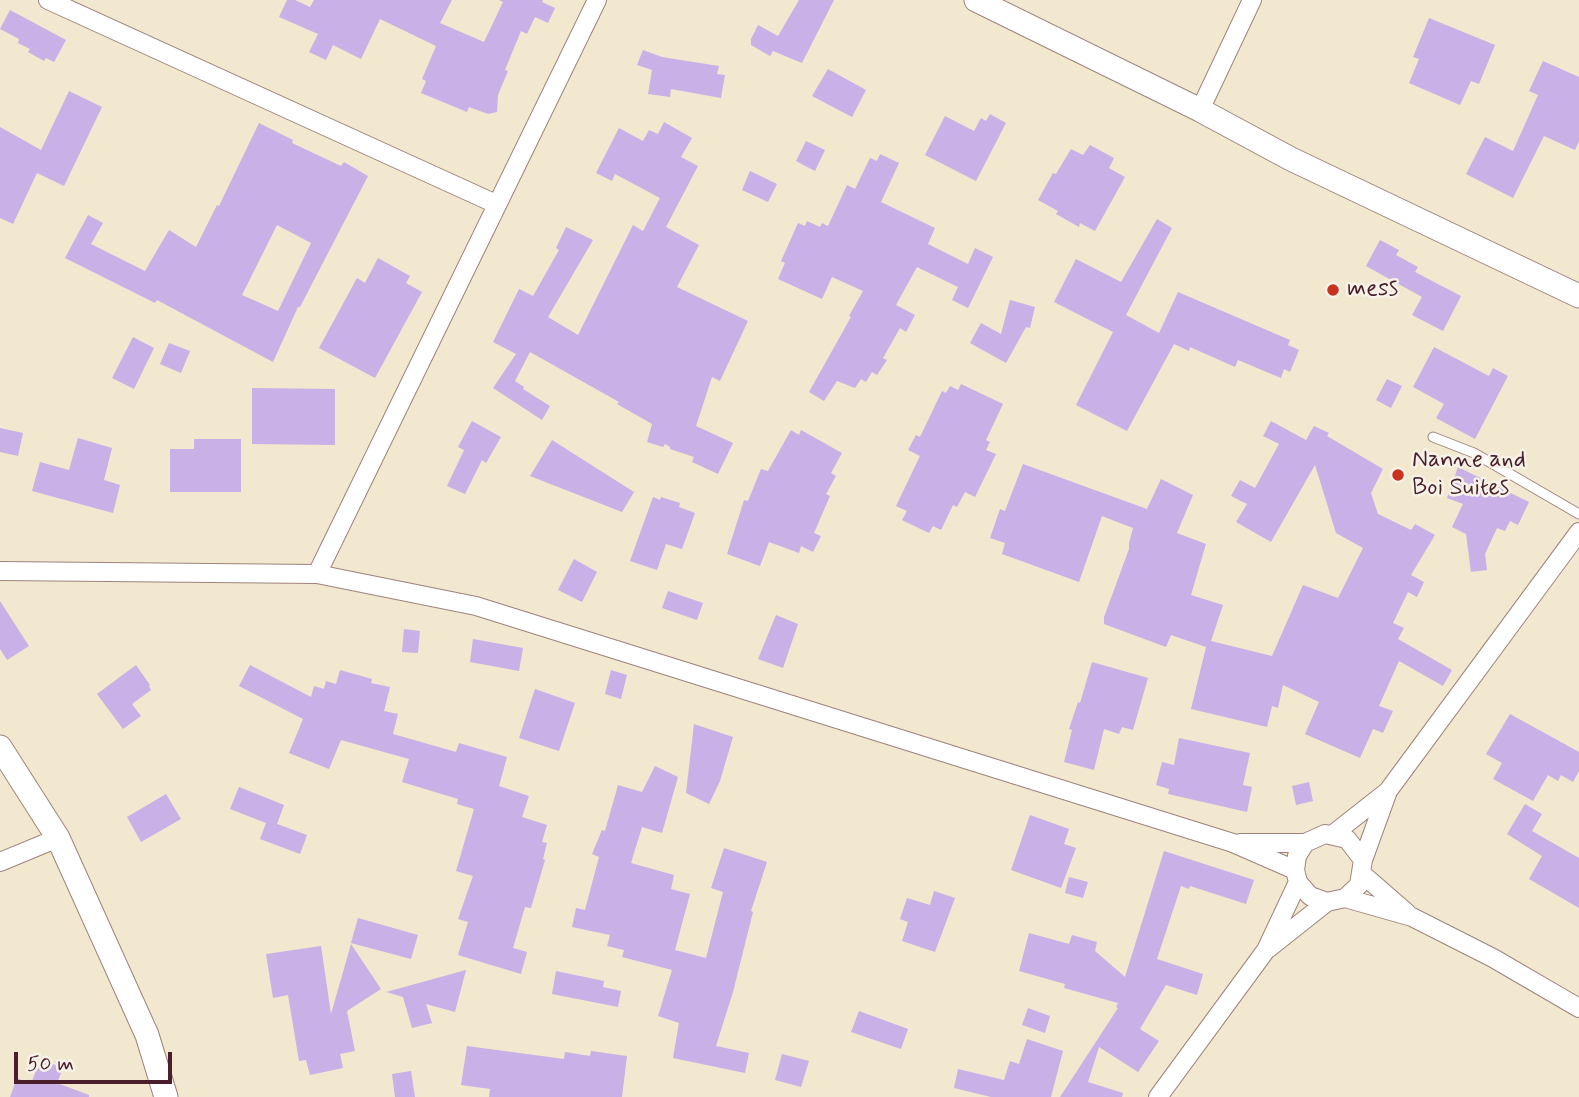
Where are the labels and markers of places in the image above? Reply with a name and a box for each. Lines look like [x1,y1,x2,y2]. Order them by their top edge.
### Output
place label: mess [1347,276,1398,304]
marker: mess [1325,282,1341,298]
place label: Nanne and Boi Suites [1412,447,1526,503]
marker: Nanne and Boi Suites [1390,467,1406,483]

